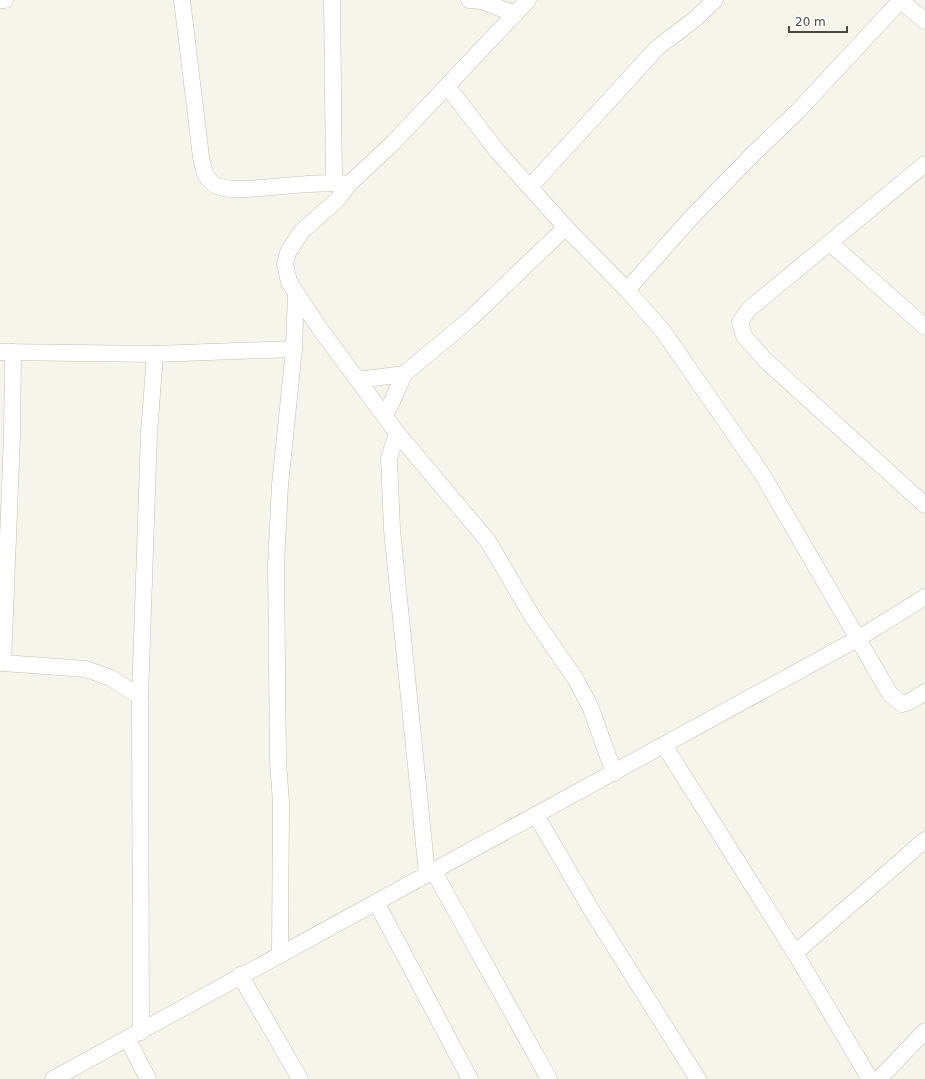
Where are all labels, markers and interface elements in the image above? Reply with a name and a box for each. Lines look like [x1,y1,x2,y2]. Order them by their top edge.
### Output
scale bar [789,8,847,34]
text: 20 m [795,15,826,29]

